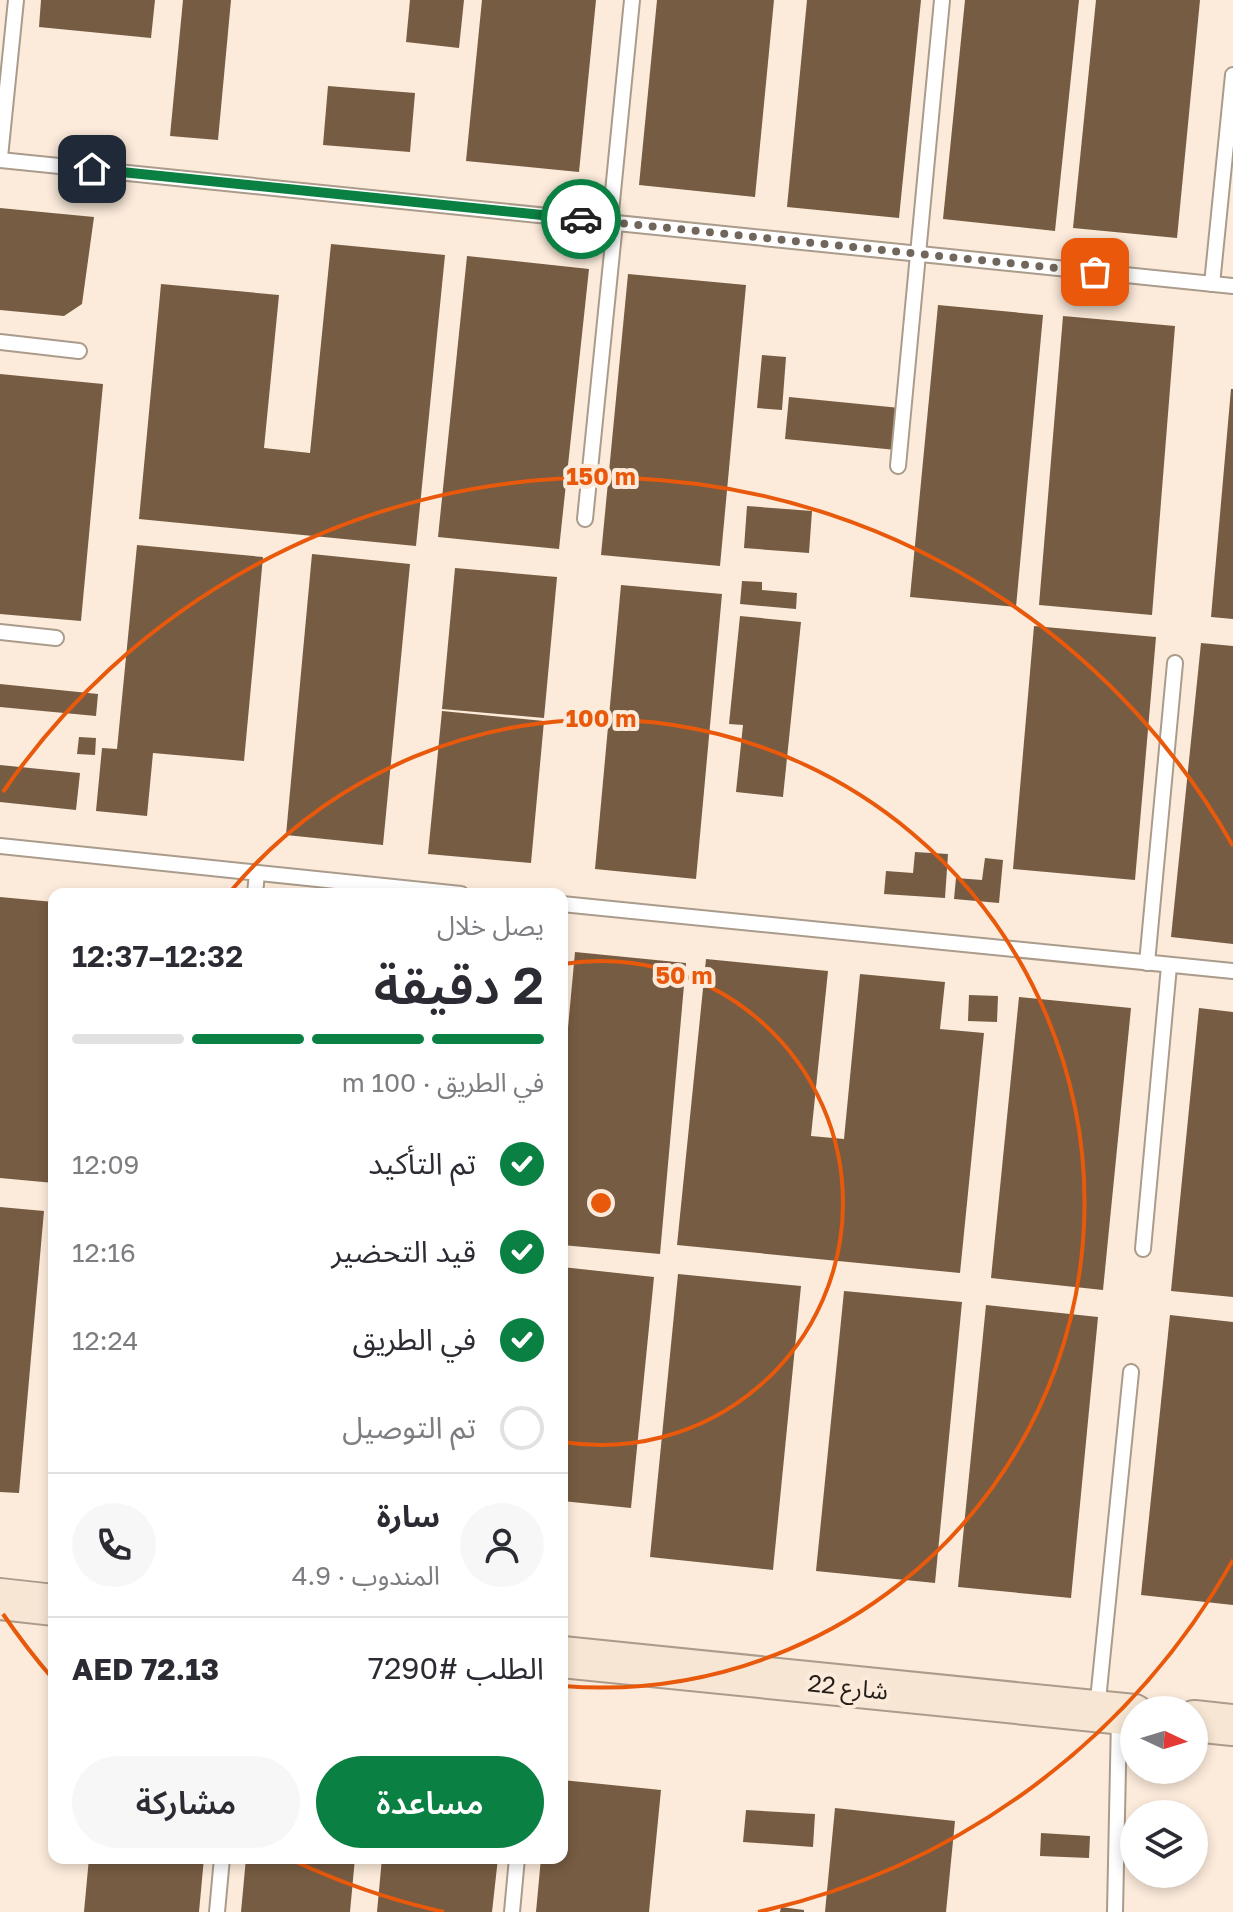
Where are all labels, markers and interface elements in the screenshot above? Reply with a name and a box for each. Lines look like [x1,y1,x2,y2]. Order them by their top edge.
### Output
pin [58,135,126,203]
icon: home [70,147,114,191]
courier [541,179,621,259]
icon: car [559,197,603,241]
pin [1061,238,1129,306]
icon: bag [1073,250,1117,294]
text: 150 m [566,461,636,490]
text: 100 m [566,703,636,732]
text: يصل خلال [437,910,544,941]
text: 12:32–12:37 [72,938,243,974]
text: 2 دقيقة [374,953,544,1015]
text: 50 m [655,960,713,989]
text: في الطريق · 100 m [342,1067,544,1098]
icon: check [500,1142,544,1186]
text: تم التأكيد [368,1145,476,1181]
text: 12:09 [72,1149,139,1180]
centre of rings [587,1189,615,1217]
icon: check [500,1230,544,1274]
text: قيد التحضير [331,1233,476,1269]
text: 12:16 [72,1237,136,1268]
icon: check [500,1318,544,1362]
text: في الطريق [353,1321,476,1357]
text: 12:24 [72,1325,138,1356]
text: تم التوصيل [342,1409,476,1445]
text: سارة [377,1498,440,1534]
button: phone [72,1503,156,1587]
button: person [460,1503,544,1587]
text: المندوب · 4.9 [292,1560,440,1591]
text: الطلب #7290 [368,1650,544,1686]
text: AED 72.13 [72,1651,219,1687]
street label: شارع 22 [806,1667,890,1709]
north arrow [1120,1696,1208,1784]
map controls [1120,1696,1208,1888]
button: مشاركة [72,1756,300,1848]
button: مساعدة [316,1756,544,1848]
button: layers [1120,1800,1208,1888]

